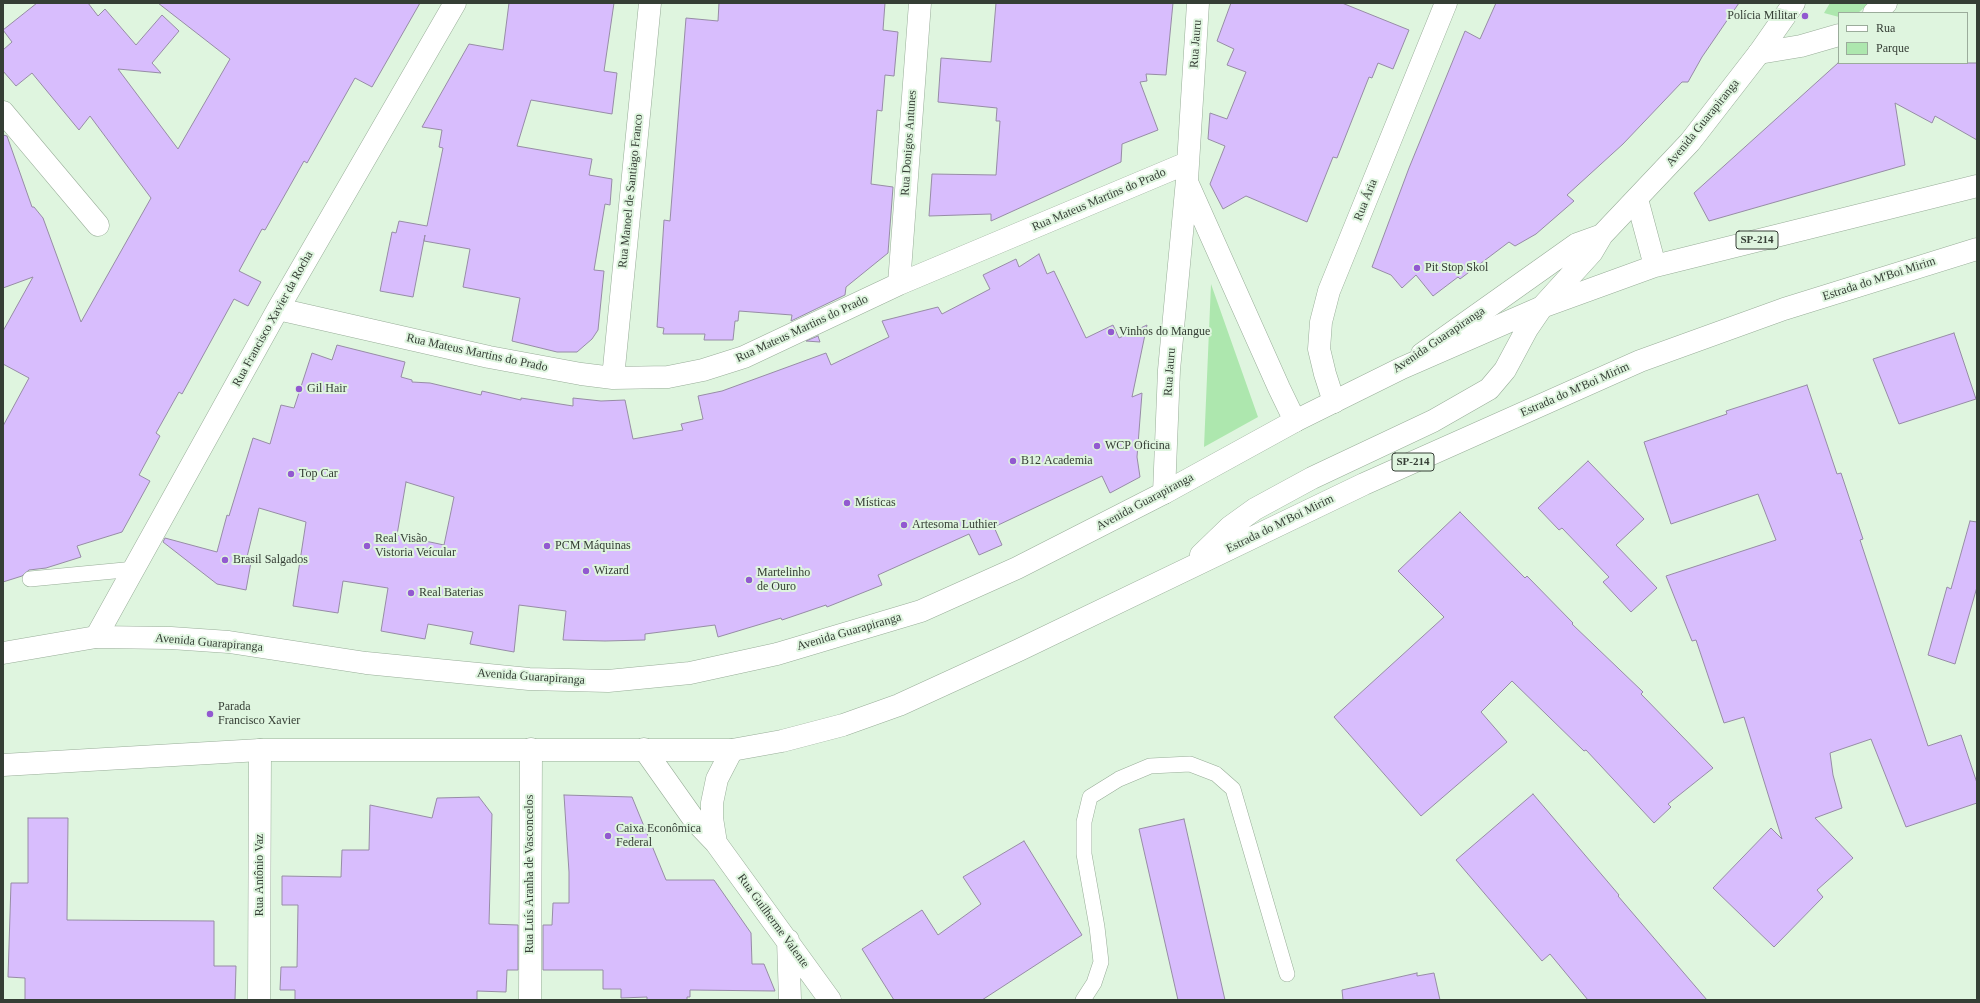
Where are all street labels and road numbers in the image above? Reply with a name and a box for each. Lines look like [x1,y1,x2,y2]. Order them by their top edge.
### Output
street label: Rua Jauru [1187,19,1205,69]
street label: Avenida Guarapiranga [1663,76,1743,170]
street label: Rua Donigos Antunes [898,90,920,196]
street label: Rua Manoel de Santiago Franco [616,113,646,269]
street label: Rua Mateus Martins do Prado [1030,165,1168,235]
street label: Rua Ária [1351,177,1381,223]
road number: SP-214 [1736,231,1778,249]
street label: Rua Francisco Xavier da Rocha [230,249,316,389]
street label: Estrada do M'Boi Mirim [1821,254,1937,304]
street label: Rua Mateus Martins do Prado [734,292,870,366]
street label: Avenida Guarapiranga [1390,304,1488,376]
street label: Rua Mateus Martins do Prado [405,331,549,375]
street label: Rua Jauru [1161,347,1179,397]
street label: Estrada do M'Boi Mirim [1518,359,1632,421]
road number: SP-214 [1392,453,1434,471]
street label: Avenida Guarapiranga [1094,470,1196,534]
street label: Estrada do M'Boi Mirim [1224,492,1336,556]
street label: Avenida Guarapiranga [795,610,903,654]
street label: Avenida Guarapiranga [155,631,263,655]
street label: Avenida Guarapiranga [477,666,585,688]
street label: Rua Luís Aranha de Vasconcelos [523,795,537,953]
street label: Rua Antônio Vaz [253,834,267,916]
street label: Rua Guilherme Valente [734,871,812,971]

